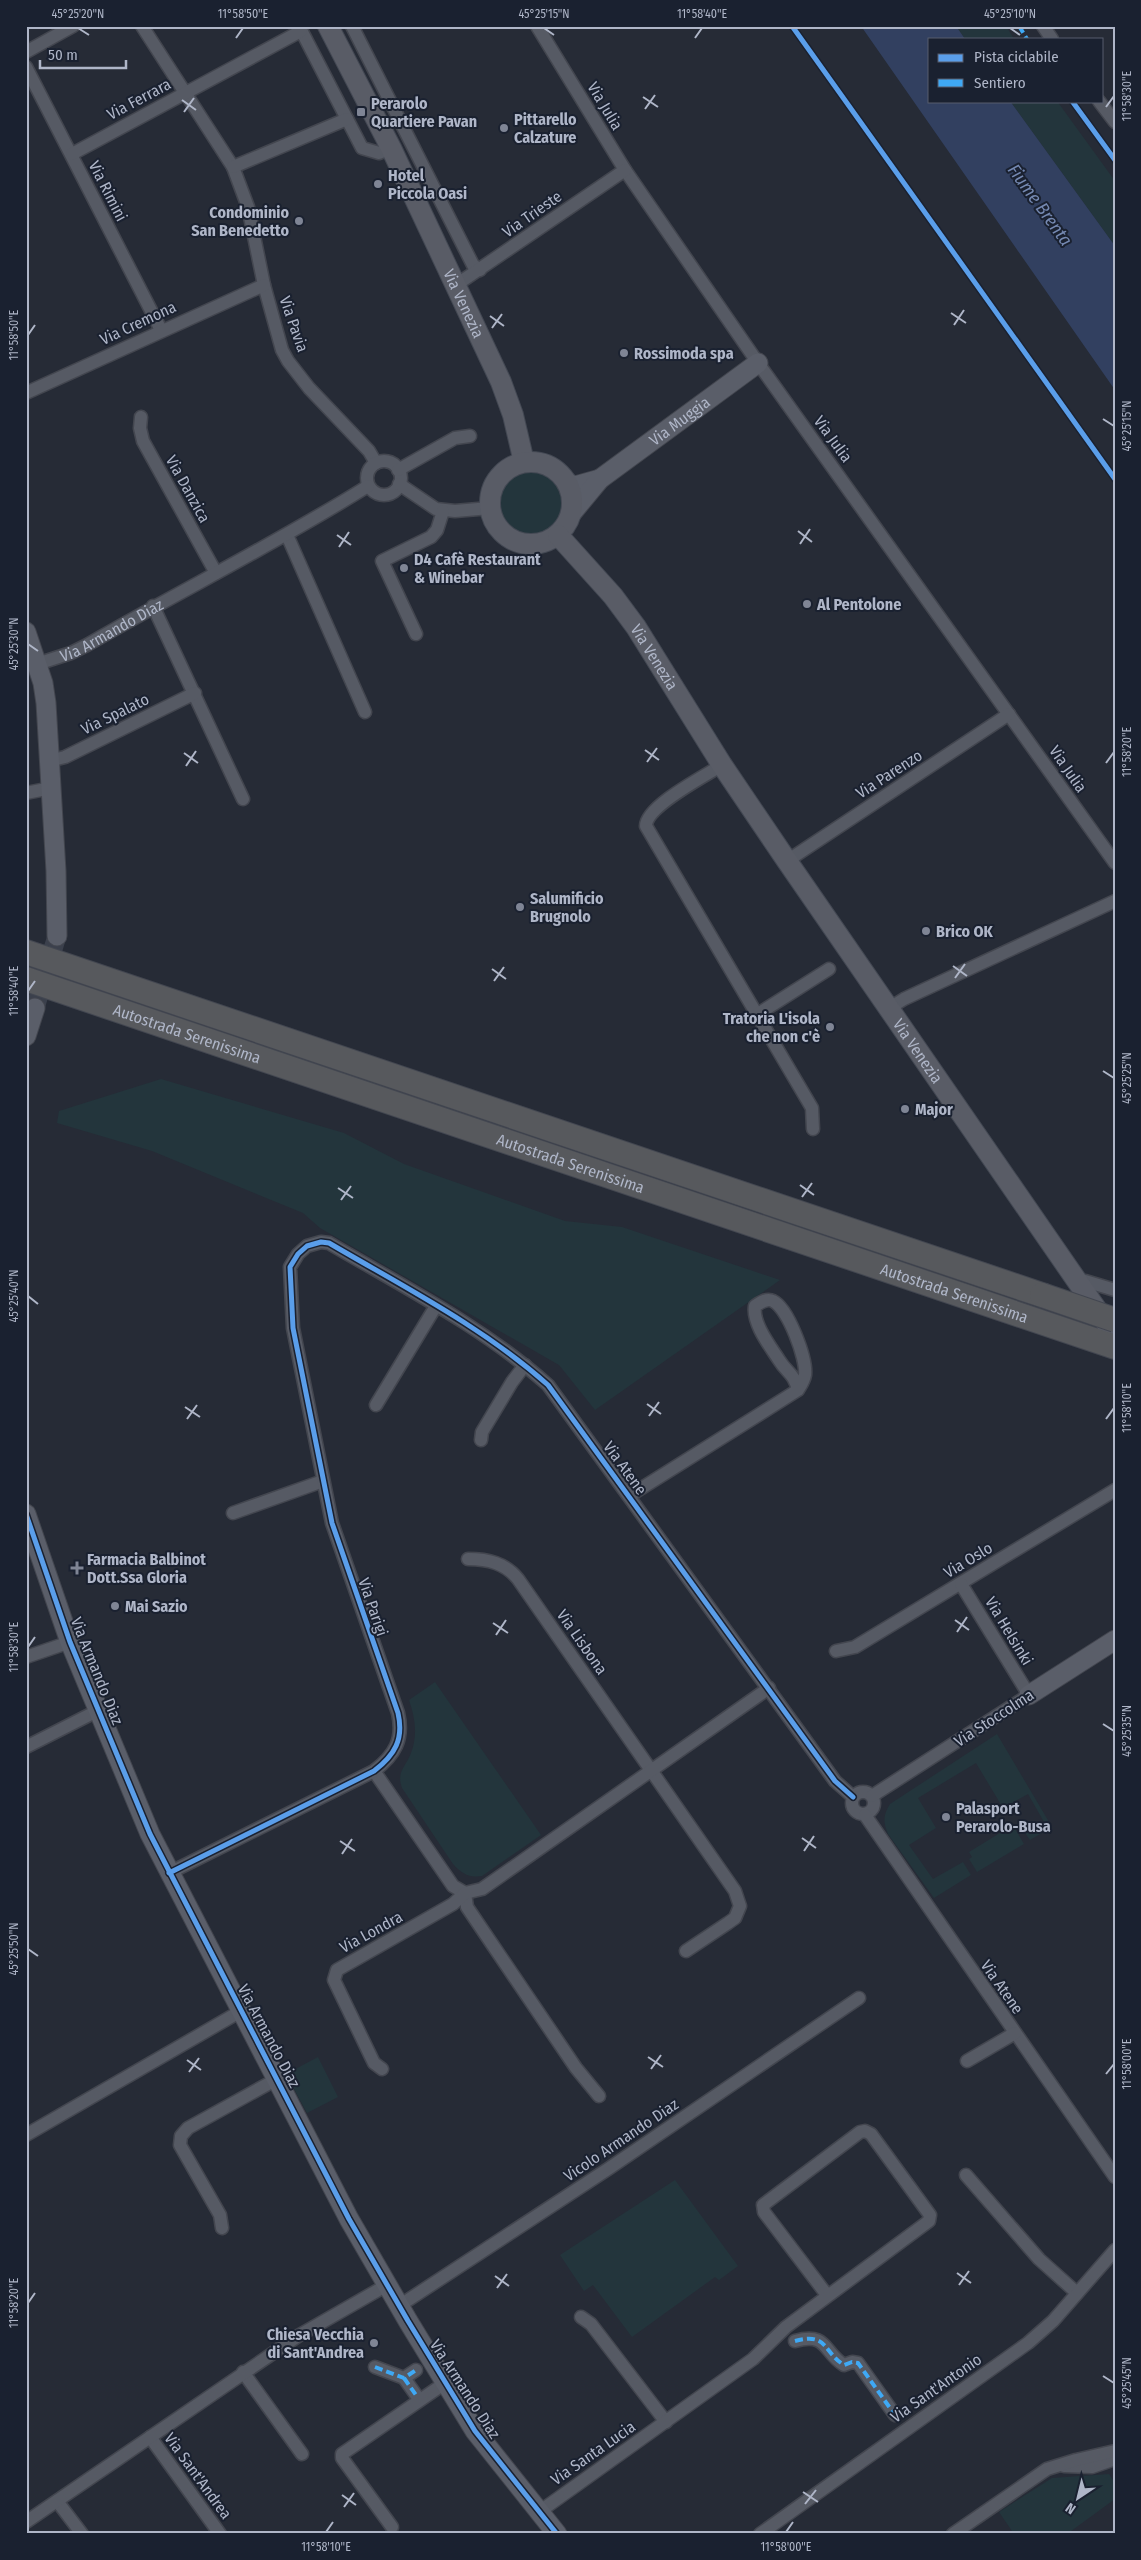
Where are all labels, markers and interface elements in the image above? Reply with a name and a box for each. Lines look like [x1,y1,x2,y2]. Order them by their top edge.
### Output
text: 45°25'20"N [52,7,104,21]
text: 11°58'50"E [218,7,269,21]
text: 45°25'15"N [518,7,570,21]
text: 11°58'40"E [677,7,727,21]
text: 45°25'10"N [984,7,1036,21]
scale bar [40,38,126,70]
legend [928,38,1104,102]
text: 50 m [48,46,78,64]
text: Pista ciclabile [974,48,1059,66]
text: 11°58'30"E [1120,70,1134,121]
street label: Via Ferrara [104,74,174,124]
text: Sentiero [974,74,1026,92]
street label: Via Julia [583,79,627,134]
place label: Perarolo Quartiere Pavan [371,94,477,131]
marker: Perarolo Quartiere Pavan [355,106,367,118]
place label: Pittarello Calzature [514,110,577,147]
marker: Pittarello Calzature [498,122,510,134]
street label: Via Rimini [85,158,131,224]
water label: Fiume Brenta [1003,160,1077,250]
place label: Hotel Piccola Oasi [388,166,467,203]
marker: Hotel Piccola Oasi [372,178,384,190]
street label: Via Trieste [499,187,565,241]
place label: Condominio San Benedetto [191,203,289,240]
marker: Condominio San Benedetto [293,215,305,227]
street label: Via Venezia [440,266,488,341]
street label: Via Pavia [276,294,312,355]
street label: Via Cremona [97,297,179,349]
text: 11°58'50"E [7,309,21,360]
place label: Rossimoda spa [634,344,734,363]
marker: Rossimoda spa [618,347,630,359]
street label: Via Muggia [645,392,714,449]
text: 45°25'15"N [1120,400,1134,452]
street label: Via Julia [810,412,856,466]
street label: Via Danzica [162,452,214,526]
place label: D4 Cafè Restaurant & Winebar [414,550,541,587]
marker: D4 Cafè Restaurant & Winebar [398,562,410,574]
street label: Via Armando Diaz [58,595,166,665]
place label: Al Pentolone [816,595,901,614]
marker: Al Pentolone [801,598,813,610]
text: 45°25'30"N [7,618,21,670]
street label: Via Venezia [627,621,682,693]
street label: Via Spalato [78,689,152,739]
text: 11°58'20"E [1120,727,1134,777]
street label: Via Julia [1045,742,1091,796]
street label: Via Parenzo [852,746,926,802]
place label: Salumificio Brugnolo [530,889,604,926]
marker: Salumificio Brugnolo [514,901,526,913]
place label: Brico OK [936,922,994,941]
marker: Brico OK [920,925,932,937]
text: 11°58'40"E [7,966,21,1016]
street label: Autostrada Serenissima [111,1000,263,1067]
place label: Tratoria L'isola che non c'è [723,1009,820,1046]
street label: Via Venezia [889,1015,947,1087]
marker: Tratoria L'isola che non c'è [824,1021,836,1033]
text: 45°25'25"N [1120,1052,1134,1104]
place label: Major [915,1100,953,1119]
marker: Major [899,1103,911,1115]
street label: Autostrada Serenissima [494,1129,647,1197]
street label: Autostrada Serenissima [878,1259,1031,1327]
text: 45°25'40"N [7,1270,21,1322]
text: 11°58'10"E [1120,1383,1134,1433]
street label: Via Atene [599,1438,651,1499]
street label: Via Oslo [940,1538,996,1582]
place label: Farmacia Balbinot Dott.Ssa Gloria [87,1550,206,1587]
marker: Farmacia Balbinot Dott.Ssa Gloria [71,1562,83,1574]
street label: Via Parigi [354,1575,392,1639]
street label: Via Helsinki [981,1593,1037,1669]
place label: Mai Sazio [125,1597,188,1616]
marker: Mai Sazio [109,1600,121,1612]
street label: Via Lisbona [553,1606,611,1678]
street label: Via Armando Diaz [67,1614,127,1728]
text: 11°58'30"E [7,1621,21,1672]
street label: Via Stoccolma [951,1685,1037,1751]
text: 45°25'35"N [1120,1705,1134,1757]
place label: Palasport Perarolo-Busa [956,1799,1051,1836]
marker: Palasport Perarolo-Busa [940,1811,952,1823]
street label: Via Londra [336,1907,406,1957]
text: 45°25'50"N [7,1922,21,1976]
street label: Via Atene [977,1956,1027,2018]
street label: Via Armando Diaz [234,1981,304,2091]
text: 11°58'00"E [1120,2038,1134,2090]
street label: Vicolo Armando Diaz [560,2095,682,2185]
text: 11°58'20"E [7,2278,21,2328]
place label: Chiesa Vecchia di Sant'Andrea [267,2325,364,2362]
street label: Via Armando Diaz [426,2336,504,2442]
marker: Chiesa Vecchia di Sant'Andrea [368,2337,380,2349]
street label: Via Sant'Antonio [887,2350,985,2426]
text: 45°25'45"N [1120,2357,1134,2409]
street label: Via Santa Lucia [547,2417,639,2489]
street label: Via Sant'Andrea [160,2429,236,2523]
north arrow [1054,2472,1104,2522]
text: N [1063,2499,1079,2518]
text: 11°58'10"E [301,2540,351,2554]
text: 11°58'00"E [760,2540,812,2554]

